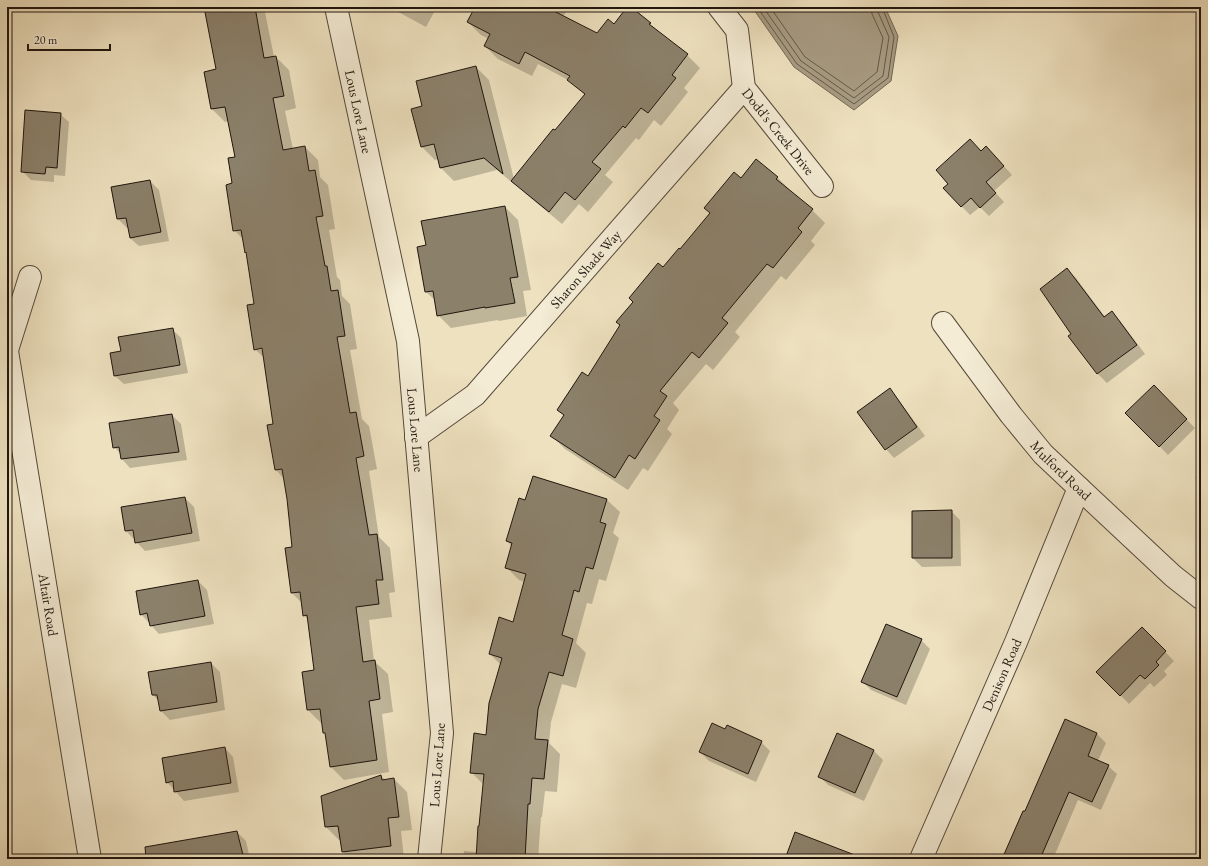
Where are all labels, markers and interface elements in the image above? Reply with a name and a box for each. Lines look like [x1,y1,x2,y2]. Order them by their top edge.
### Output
scale bar [28,26,110,52]
text: 20 m [34,32,58,48]
street label: Lous Lore Lane [341,68,376,155]
street label: Dodd's Creek Drive [738,84,819,179]
street label: Sharon Shade Way [546,225,625,312]
street label: Lous Lore Lane [403,387,428,473]
street label: Mulford Road [1027,437,1096,505]
street label: Altair Road [34,571,63,638]
street label: Denison Road [978,635,1026,714]
street label: Lous Lore Lane [425,722,449,808]

